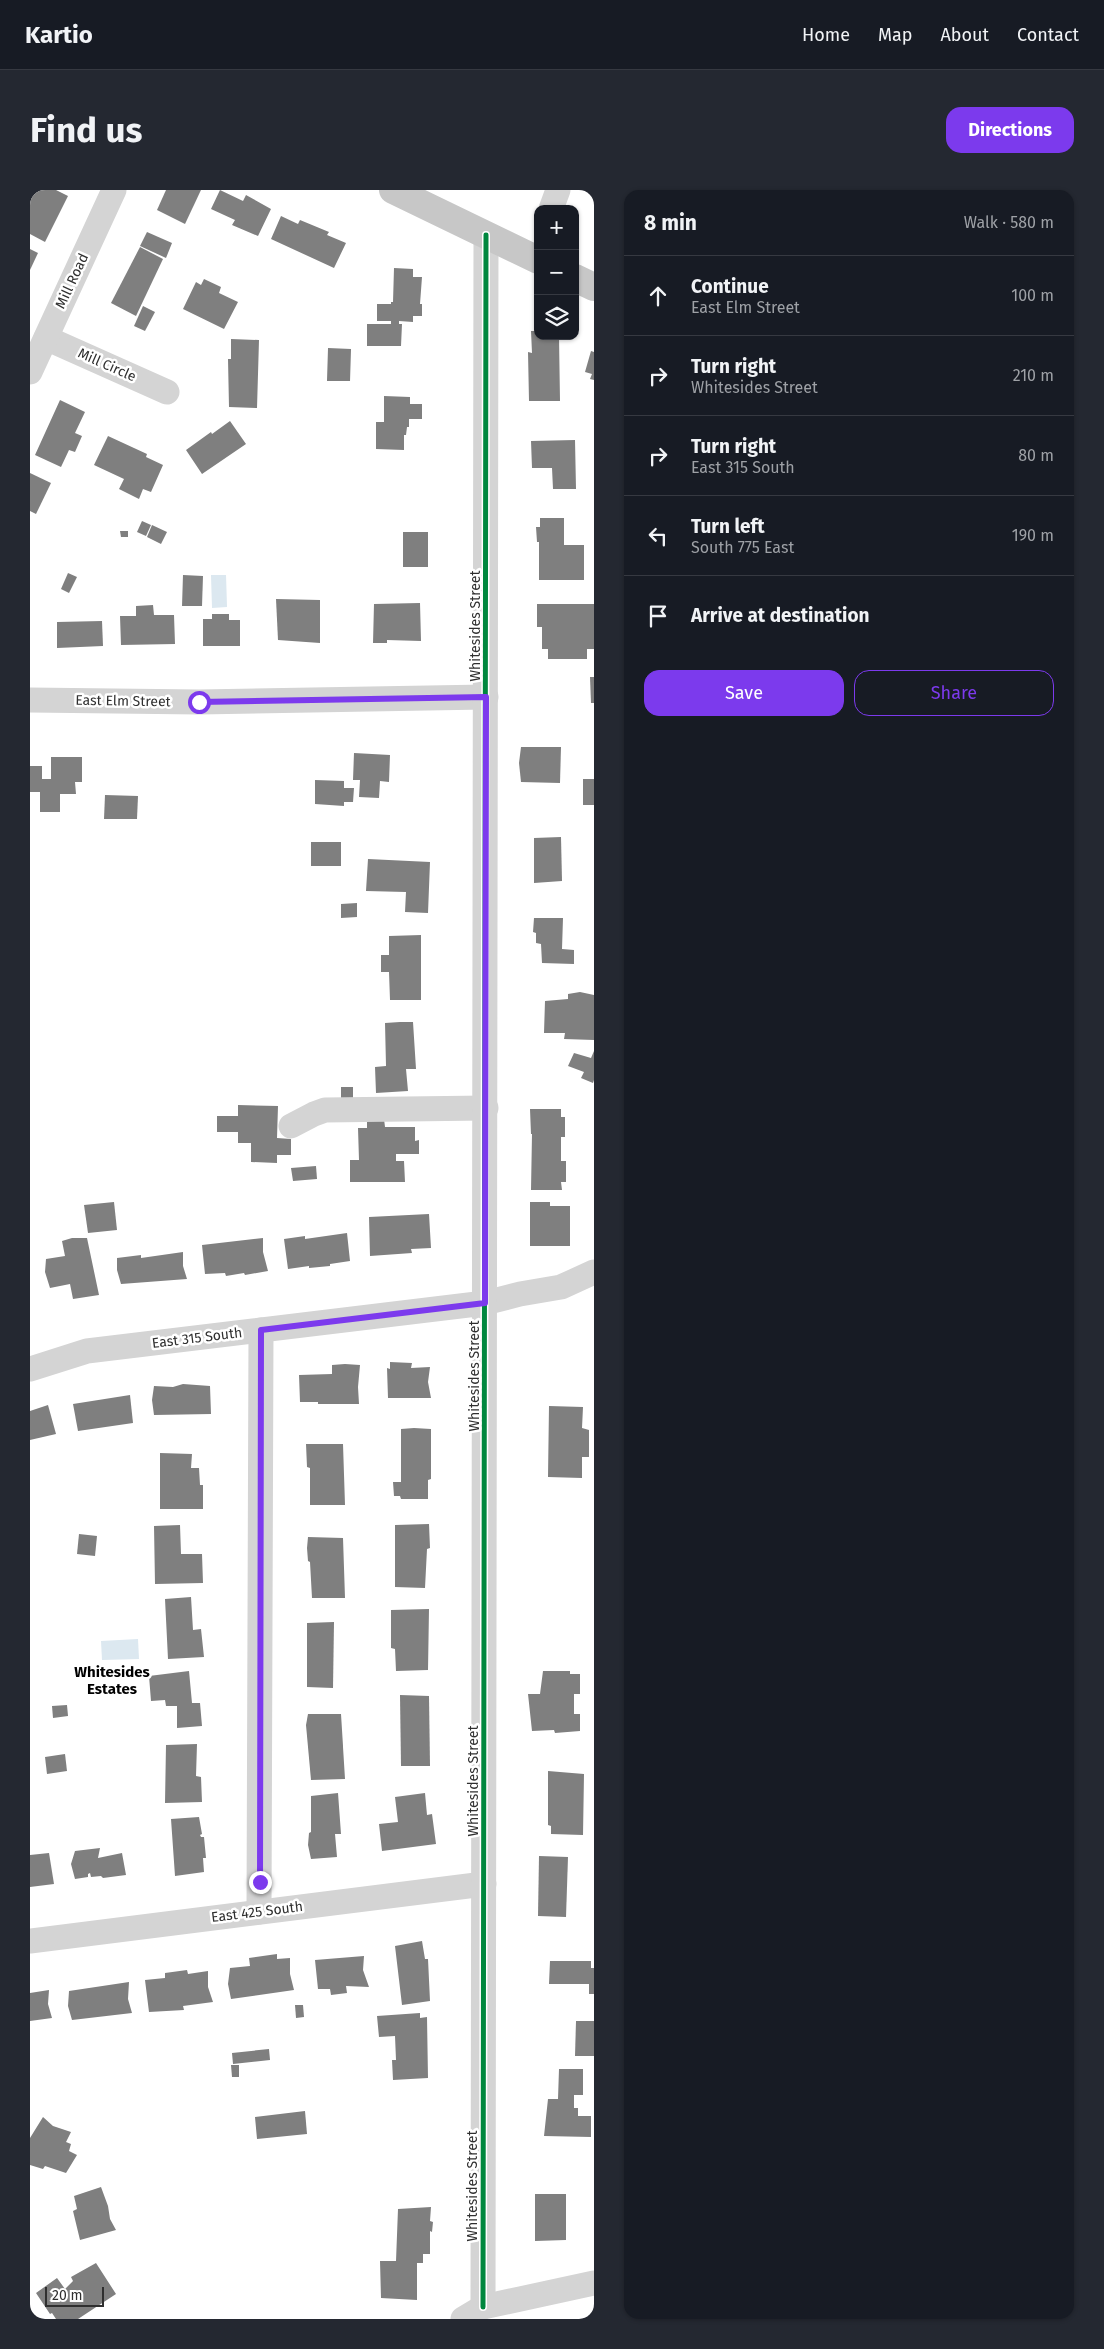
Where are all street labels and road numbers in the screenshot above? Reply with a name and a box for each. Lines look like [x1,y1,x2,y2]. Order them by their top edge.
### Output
street label: Mill Road [52,251,92,311]
street label: Mill Circle [75,345,139,385]
street label: Whitesides Street [467,570,484,681]
street label: East Elm Street [75,692,172,710]
street label: Whitesides Street [466,1320,483,1431]
street label: East 315 South [151,1324,243,1352]
street label: Whitesides Street [465,1725,482,1836]
street label: East 425 South [210,1898,304,1926]
street label: Whitesides Street [464,2130,481,2241]

